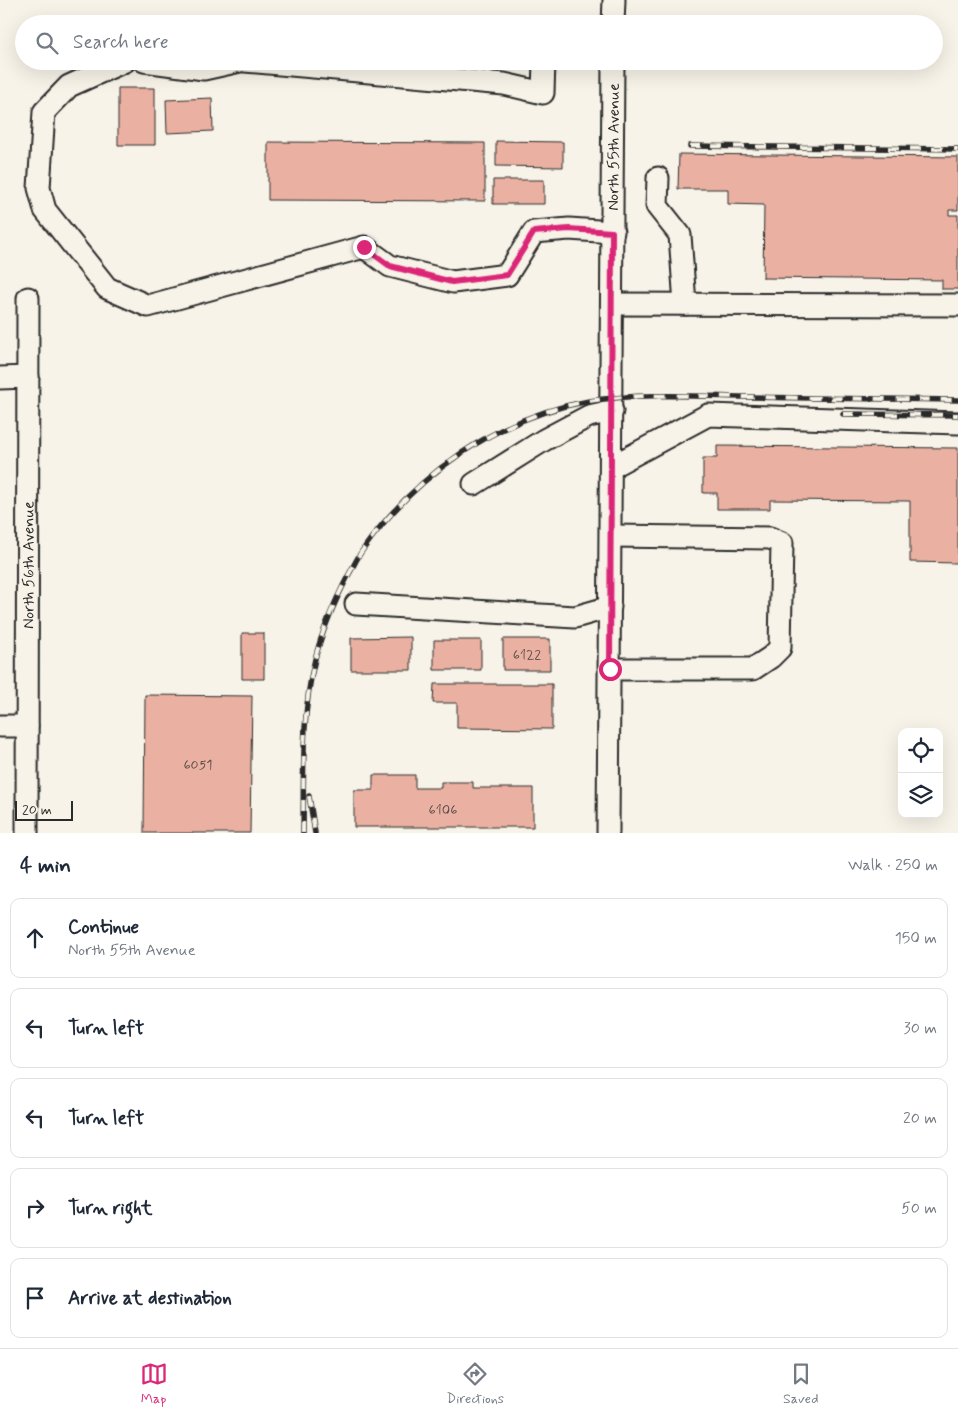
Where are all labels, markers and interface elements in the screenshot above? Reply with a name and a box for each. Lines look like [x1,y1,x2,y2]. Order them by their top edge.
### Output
search box [15,15,943,70]
icon: search [33,29,61,57]
text: Search here [73,30,169,55]
street label: North 55th Avenue [603,83,625,211]
route end [353,236,376,259]
street label: North 56th Avenue [18,501,40,629]
house number: 6122 [513,646,541,664]
route start [599,658,622,681]
map controls [898,728,943,818]
button: locate [898,728,943,773]
house number: 6051 [183,756,213,774]
button: layers [898,773,943,818]
scale bar [15,798,72,821]
text: 20 m [22,801,52,819]
house number: 6106 [429,801,457,819]
text: 4 min [20,852,71,880]
text: Walk · 250 m [848,855,938,876]
text: Continue [68,915,139,940]
icon: ahead [21,924,49,952]
text: 150 m [895,928,937,949]
text: North 55th Avenue [68,940,196,961]
icon: left [21,1014,49,1042]
text: Turn left [68,1016,144,1041]
text: 30 m [904,1018,937,1039]
icon: left [21,1104,49,1132]
text: Turn left [68,1106,144,1131]
text: 20 m [903,1108,937,1129]
icon: right [21,1194,49,1222]
text: Turn right [68,1196,152,1221]
text: 50 m [901,1198,937,1219]
icon: arrive [21,1284,49,1312]
text: Arrive at destination [68,1286,232,1311]
tab: Map [140,1360,168,1408]
tab: Directions [447,1360,504,1408]
tab: Saved [783,1360,818,1408]

